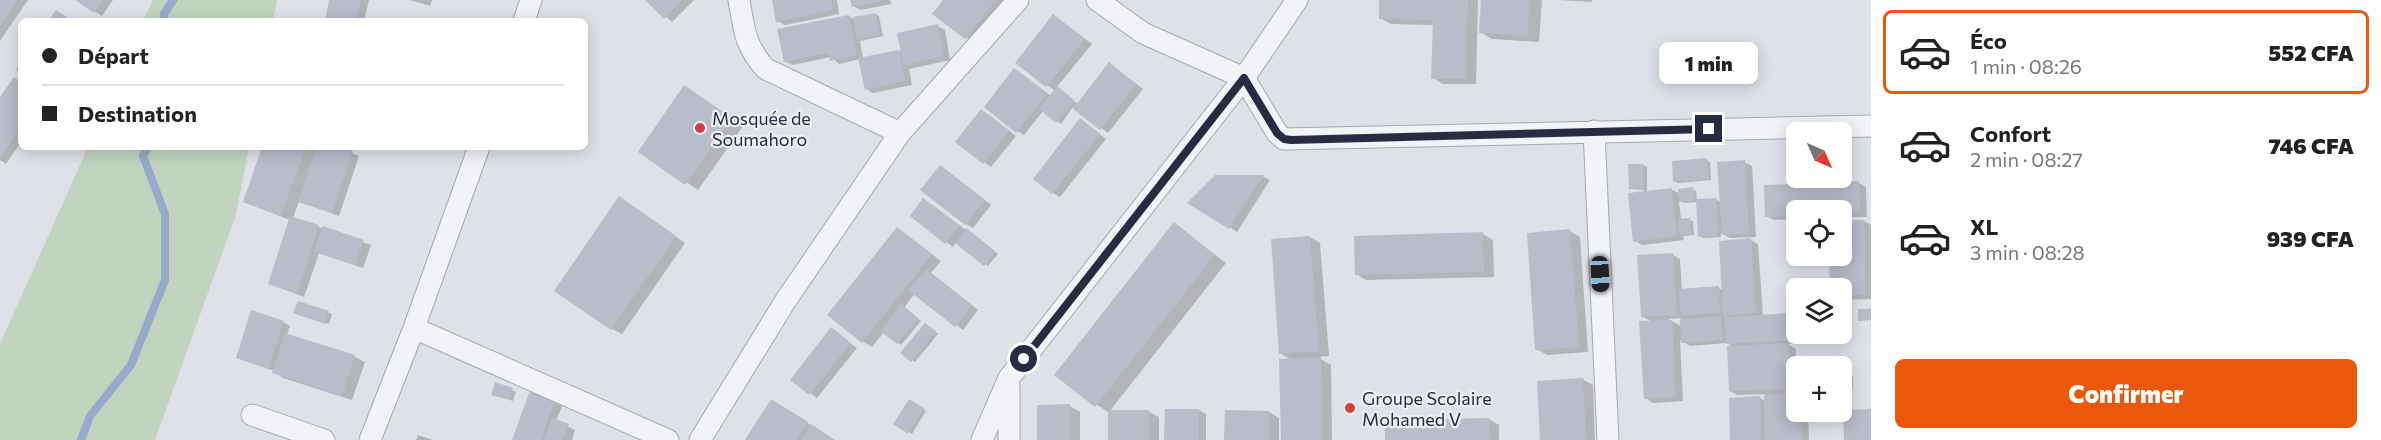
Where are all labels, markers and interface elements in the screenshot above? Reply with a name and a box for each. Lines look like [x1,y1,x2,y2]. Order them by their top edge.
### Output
icon: car [1898,25,1952,79]
text: Éco [1970,27,2007,54]
text: 552 CFA [2268,39,2354,66]
text: Départ [78,42,149,69]
callout: 1 min [1660,42,1758,84]
text: 1 min [1684,51,1733,75]
text: 1 min · 08:26 [1970,54,2082,78]
text: Destination [78,100,197,127]
place label: Mosquée de Soumahoro [712,107,811,150]
route end [1695,115,1722,142]
icon: car [1898,118,1952,172]
text: Confort [1970,120,2051,147]
marker: Mosquée de Soumahoro [693,121,707,135]
north arrow [1786,122,1852,188]
map controls [1786,122,1852,422]
text: 746 CFA [2268,132,2354,159]
text: 2 min · 08:27 [1970,147,2083,171]
button: locate [1786,200,1852,266]
icon: car [1898,211,1952,265]
text: XL [1970,213,1998,240]
text: 939 CFA [2267,225,2354,252]
text: 3 min · 08:28 [1970,240,2085,264]
car [1590,256,1610,292]
button: layers [1786,278,1852,344]
route start [1010,345,1037,372]
button: + [1786,356,1852,422]
button: Confirmer [1895,359,2357,428]
place label: Groupe Scolaire Mohamed V [1362,387,1492,430]
marker: Groupe Scolaire Mohamed V [1343,401,1357,415]

